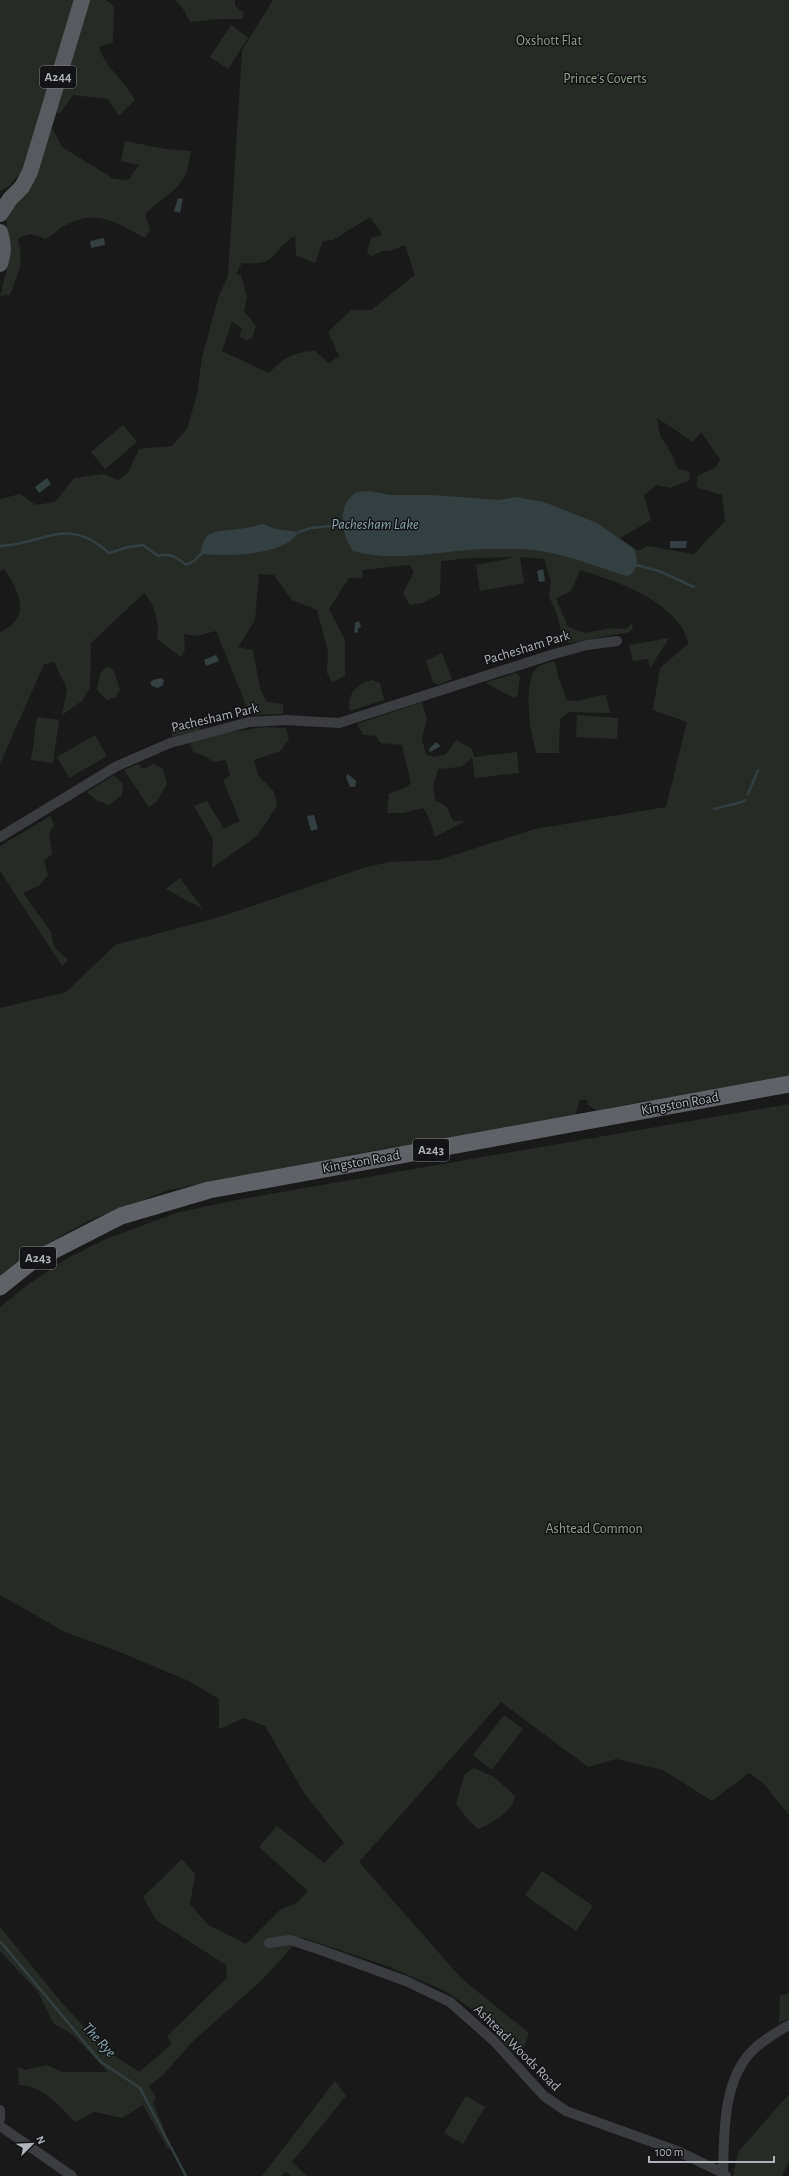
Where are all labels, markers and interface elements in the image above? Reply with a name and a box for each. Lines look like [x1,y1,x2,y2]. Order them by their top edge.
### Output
park label: Oxshott Flat [516,34,583,48]
road number: A244 [40,66,76,88]
park label: Prince's Coverts [563,72,647,86]
water label: Pachesham Lake [331,517,419,532]
street label: Pachesham Park [482,628,572,668]
street label: Pachesham Park [170,701,261,735]
street label: Kingston Road [640,1090,720,1118]
road number: A243 [413,1139,449,1161]
street label: Kingston Road [321,1148,401,1176]
road number: A243 [20,1247,56,1269]
park label: Ashtead Common [545,1522,643,1536]
street label: Ashtead Woods Road [471,2002,563,2094]
water label: The Rye [79,2020,119,2060]
north arrow [12,2124,52,2164]
text: N [34,2134,47,2146]
scale bar [649,2138,774,2164]
text: 100 m [655,2146,683,2158]

